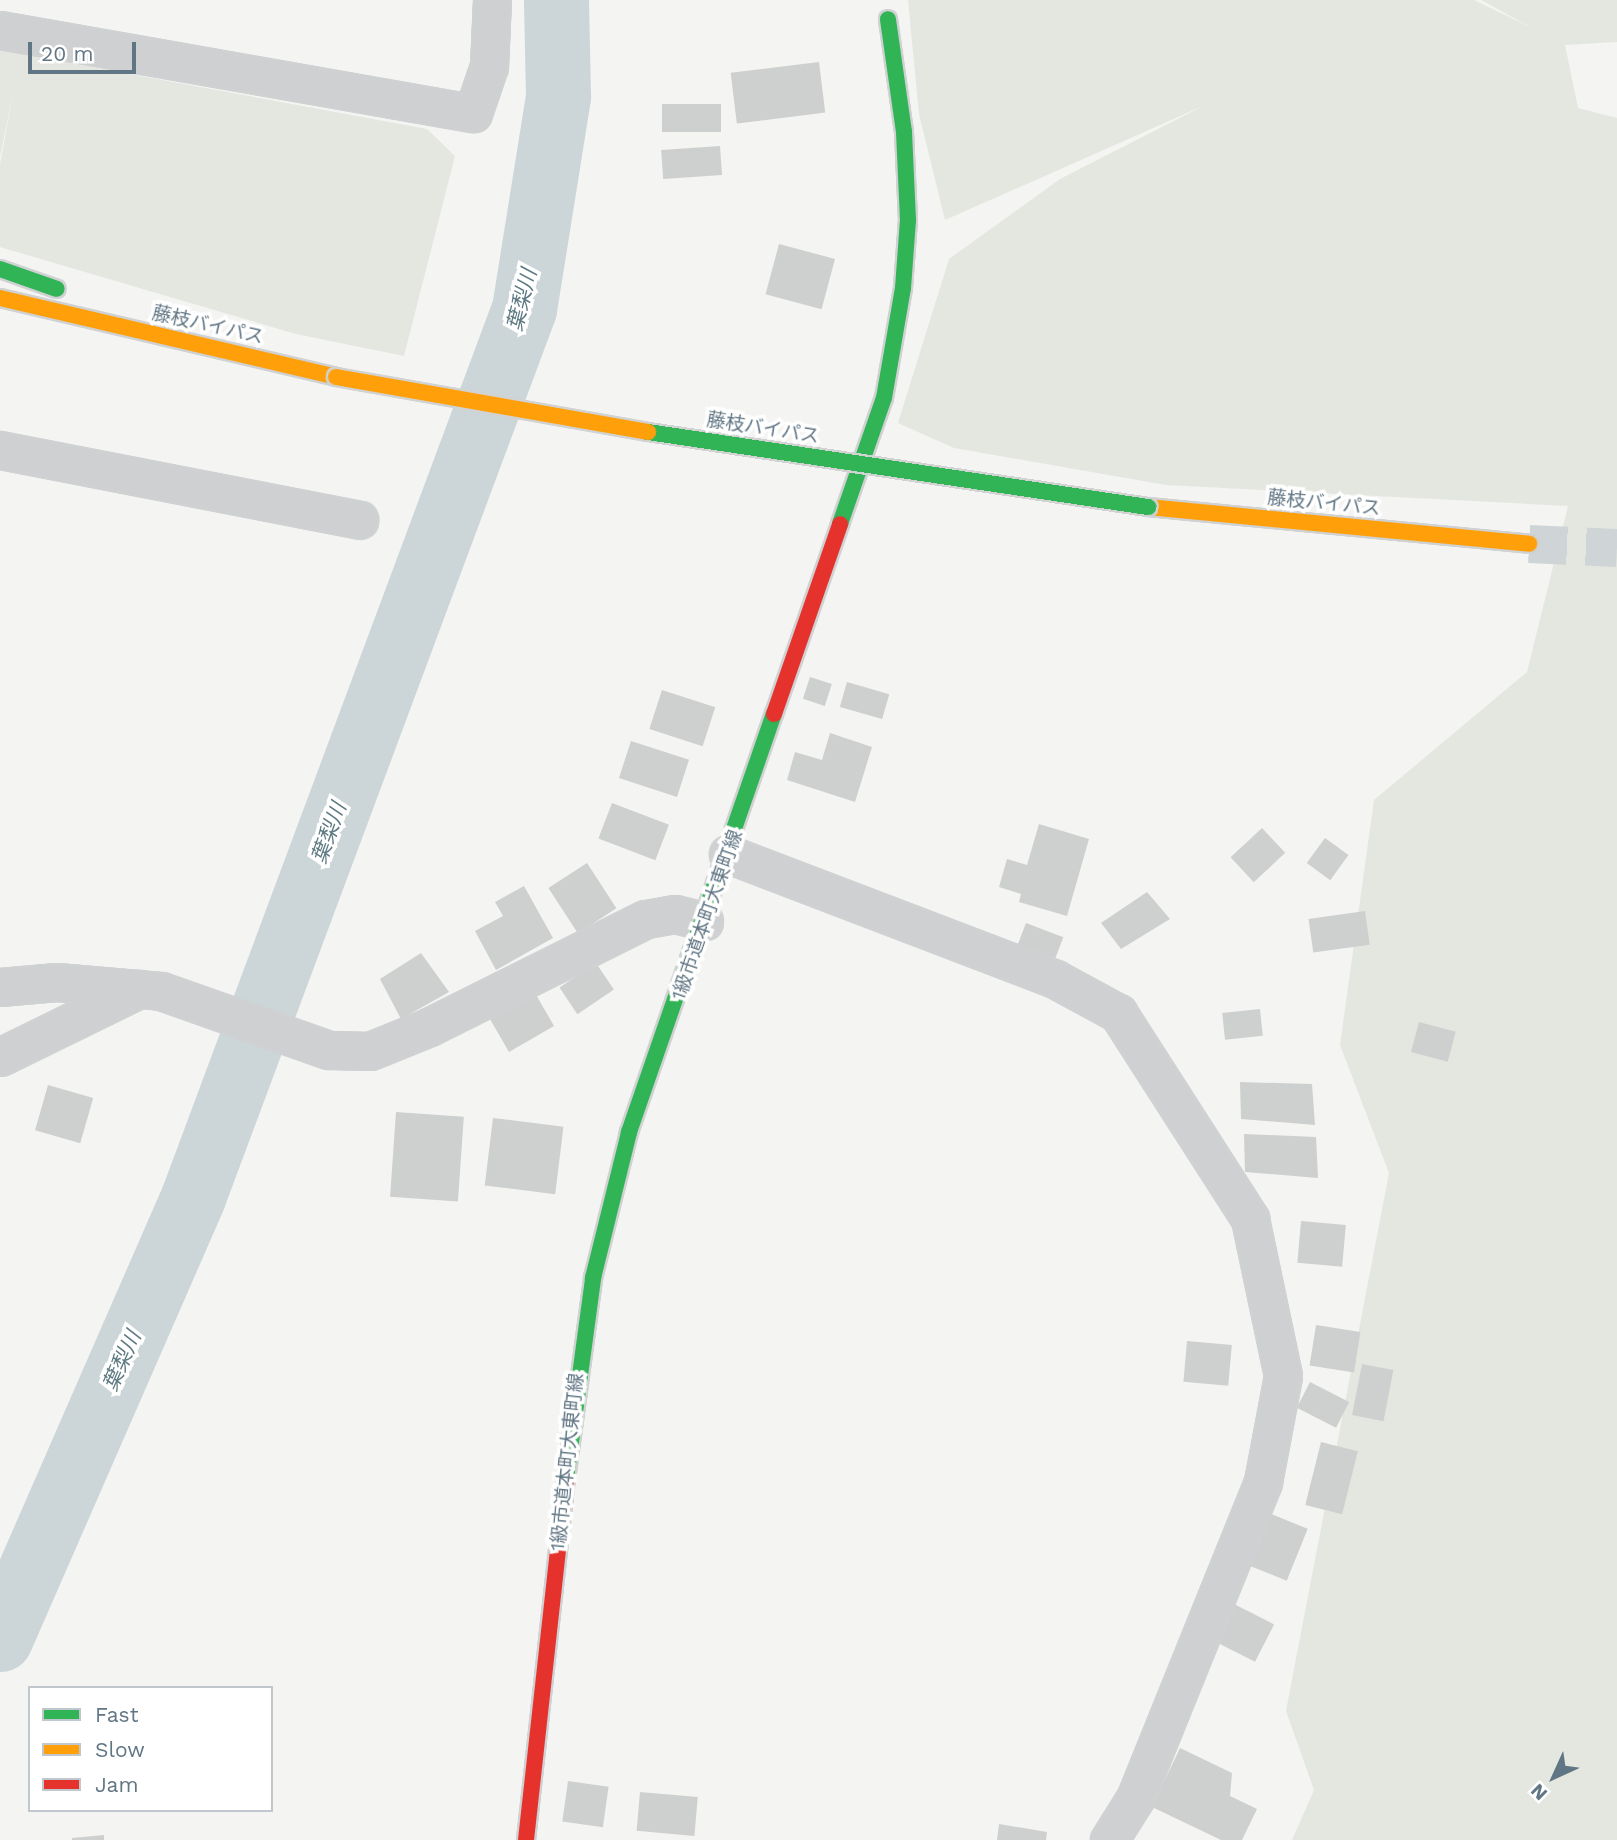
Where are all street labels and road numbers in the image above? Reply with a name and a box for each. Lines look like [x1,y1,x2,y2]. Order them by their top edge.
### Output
street label: 藤枝バイパス [150,301,266,349]
street label: 藤枝バイパス [705,408,821,448]
street label: 藤枝バイパス [1266,486,1382,520]
street label: 1級市道本町大東町線 [667,827,747,1003]
street label: 1級市道本町大東町線 [546,1372,588,1552]

